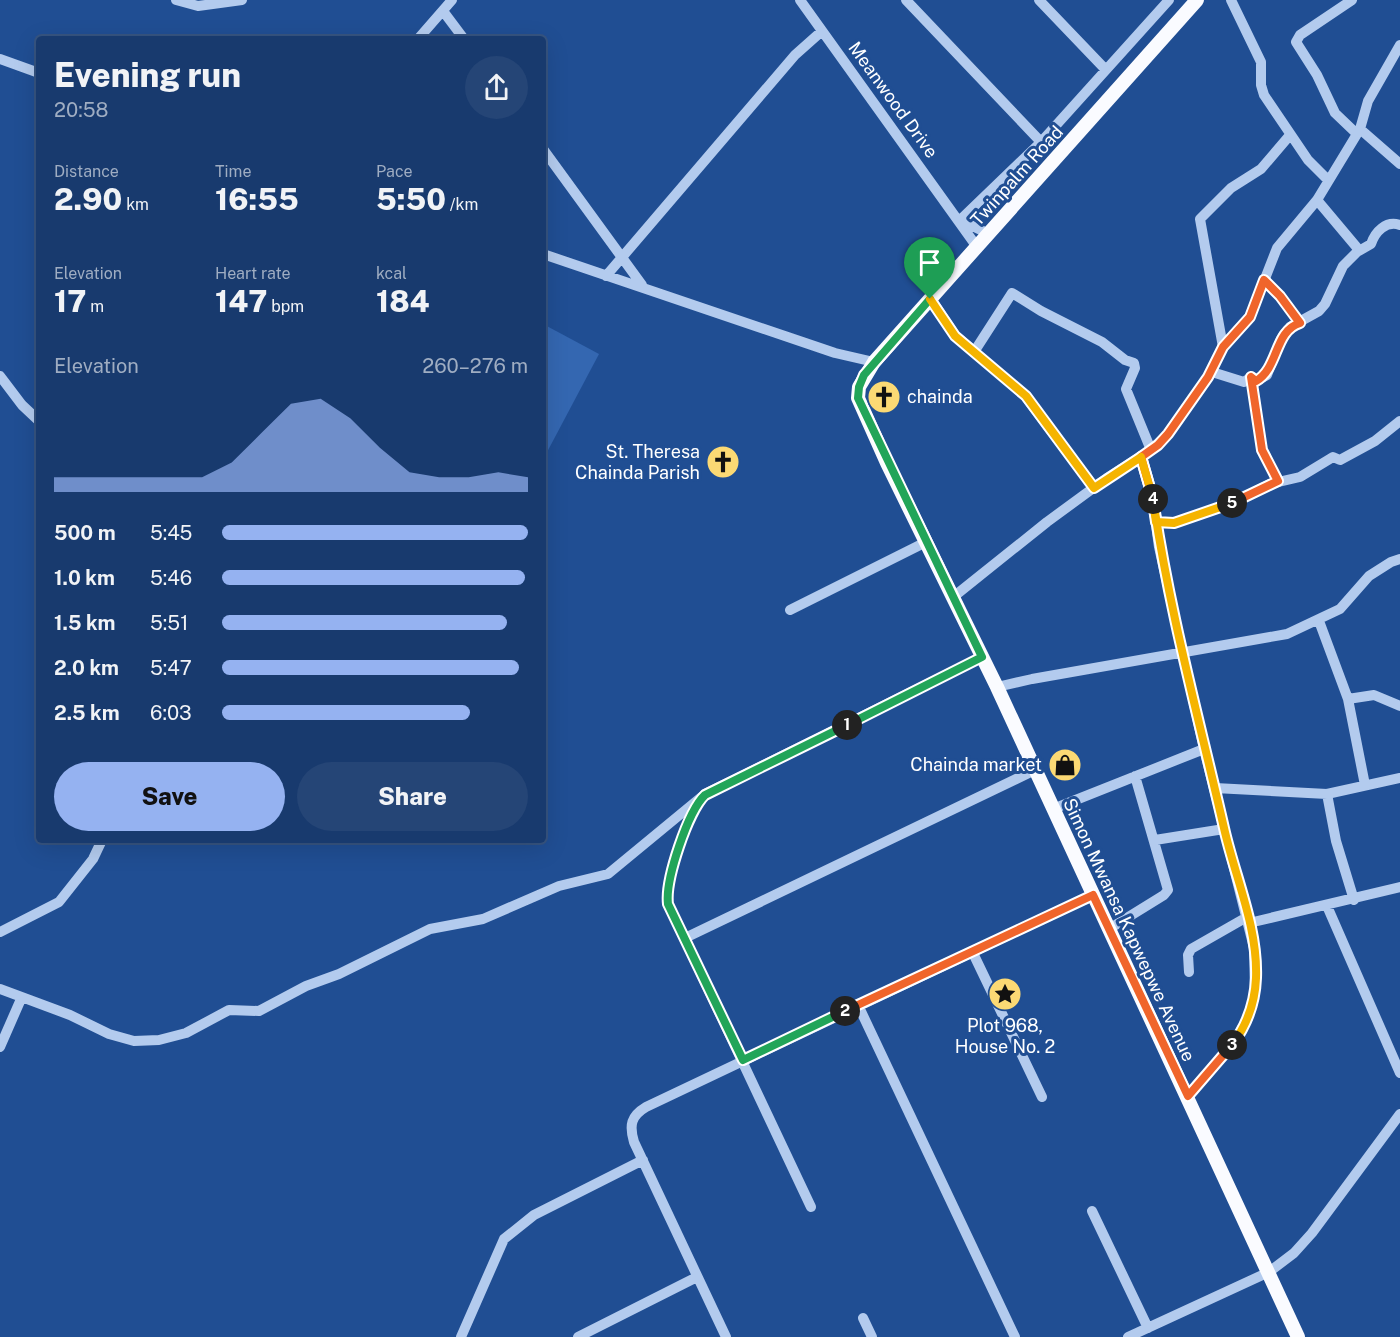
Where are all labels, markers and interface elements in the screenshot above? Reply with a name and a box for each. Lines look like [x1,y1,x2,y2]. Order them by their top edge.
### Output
street label: Meanwood Drive [844,38,943,162]
text: Evening run [54,56,241,94]
button: share [465,56,528,119]
text: 20:58 [54,98,108,122]
street label: Twinpalm Road [966,121,1067,230]
text: Distance [54,162,119,181]
text: Time [215,162,251,181]
text: Pace [376,162,413,181]
text: 2.90 [54,181,122,217]
text: 16:55 [215,181,299,217]
text: 5:50 [376,181,446,217]
text: km [122,195,149,214]
text: /km [446,195,478,214]
pin [904,237,955,299]
icon: arrive [913,246,946,279]
text: Elevation [54,264,122,283]
text: Heart rate [215,264,291,283]
text: kcal [376,264,407,283]
text: 17 [54,283,86,319]
text: 147 [215,283,267,319]
text: 184 [376,283,430,319]
text: m [86,297,104,316]
text: bpm [267,297,304,316]
text: Elevation [54,354,139,378]
text: 260–276 m [422,354,528,378]
church icon: chainda [866,379,902,415]
place label: chainda [907,386,973,407]
place label: St. Theresa Chainda Parish [575,441,700,483]
church icon: St. Theresa Chainda Parish [705,444,741,480]
pin: 4 [1138,484,1168,514]
pin: 5 [1217,488,1247,518]
text: 4 [1148,489,1158,508]
text: 5 [1227,493,1237,512]
text: 500 m [54,521,116,545]
text: 5:45 [150,521,192,545]
text: 1.0 km [54,566,115,590]
text: 5:46 [150,566,192,590]
text: 1.5 km [54,611,115,635]
text: 5:51 [150,611,188,635]
text: 2.0 km [54,656,119,680]
text: 5:47 [150,656,192,680]
text: 2.5 km [54,701,120,725]
text: 6:03 [150,701,192,725]
pin: 1 [832,710,862,740]
text: 1 [844,715,850,734]
shop icon: Chainda market [1047,747,1083,783]
place label: Chainda market [910,754,1042,775]
button: Save [54,762,285,831]
button: Share [297,762,528,831]
street label: Simon Mwansa Kapwepwe Avenue [1059,795,1200,1065]
place icon: Plot 968, House No. 2 [987,976,1023,1012]
pin: 2 [830,996,860,1026]
text: 2 [840,1001,850,1020]
place label: Plot 968, House No. 2 [955,1015,1055,1057]
pin: 3 [1217,1030,1247,1060]
text: 3 [1227,1035,1237,1054]

